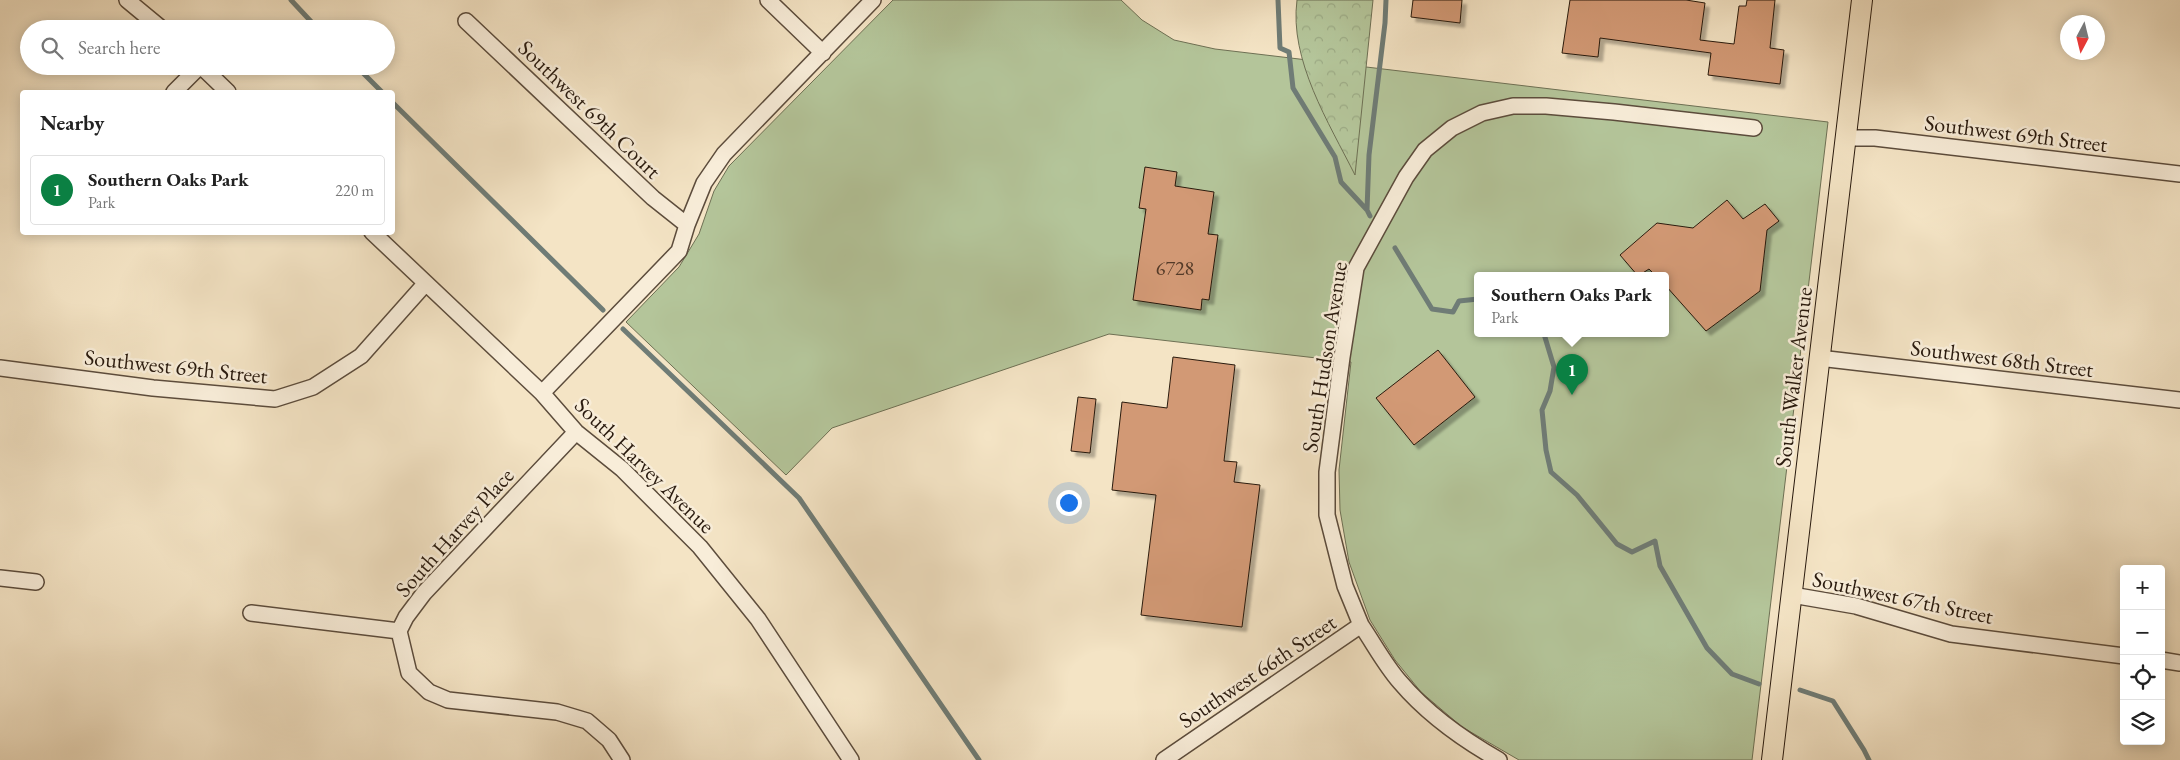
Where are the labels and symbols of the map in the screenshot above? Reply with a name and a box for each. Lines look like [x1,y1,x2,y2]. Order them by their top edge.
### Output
north arrow [2060,15,2105,60]
street label: Southwest 69th Court [512,34,667,185]
street label: Southwest 69th Street [1923,108,2109,159]
house number: 6728 [1156,255,1194,281]
street label: South Hudson Avenue [1295,259,1354,455]
street label: South Walker Avenue [1768,285,1819,469]
street label: Southwest 68th Street [1909,333,2095,384]
street label: Southwest 69th Street [83,342,269,391]
pin: 1 [1556,354,1588,395]
street label: South Harvey Avenue [568,391,721,540]
street label: South Harvey Place [389,461,520,603]
your location [1056,490,1082,516]
street label: Southwest 67th Street [1810,564,1996,631]
street label: Southwest 66th Street [1173,608,1342,735]

